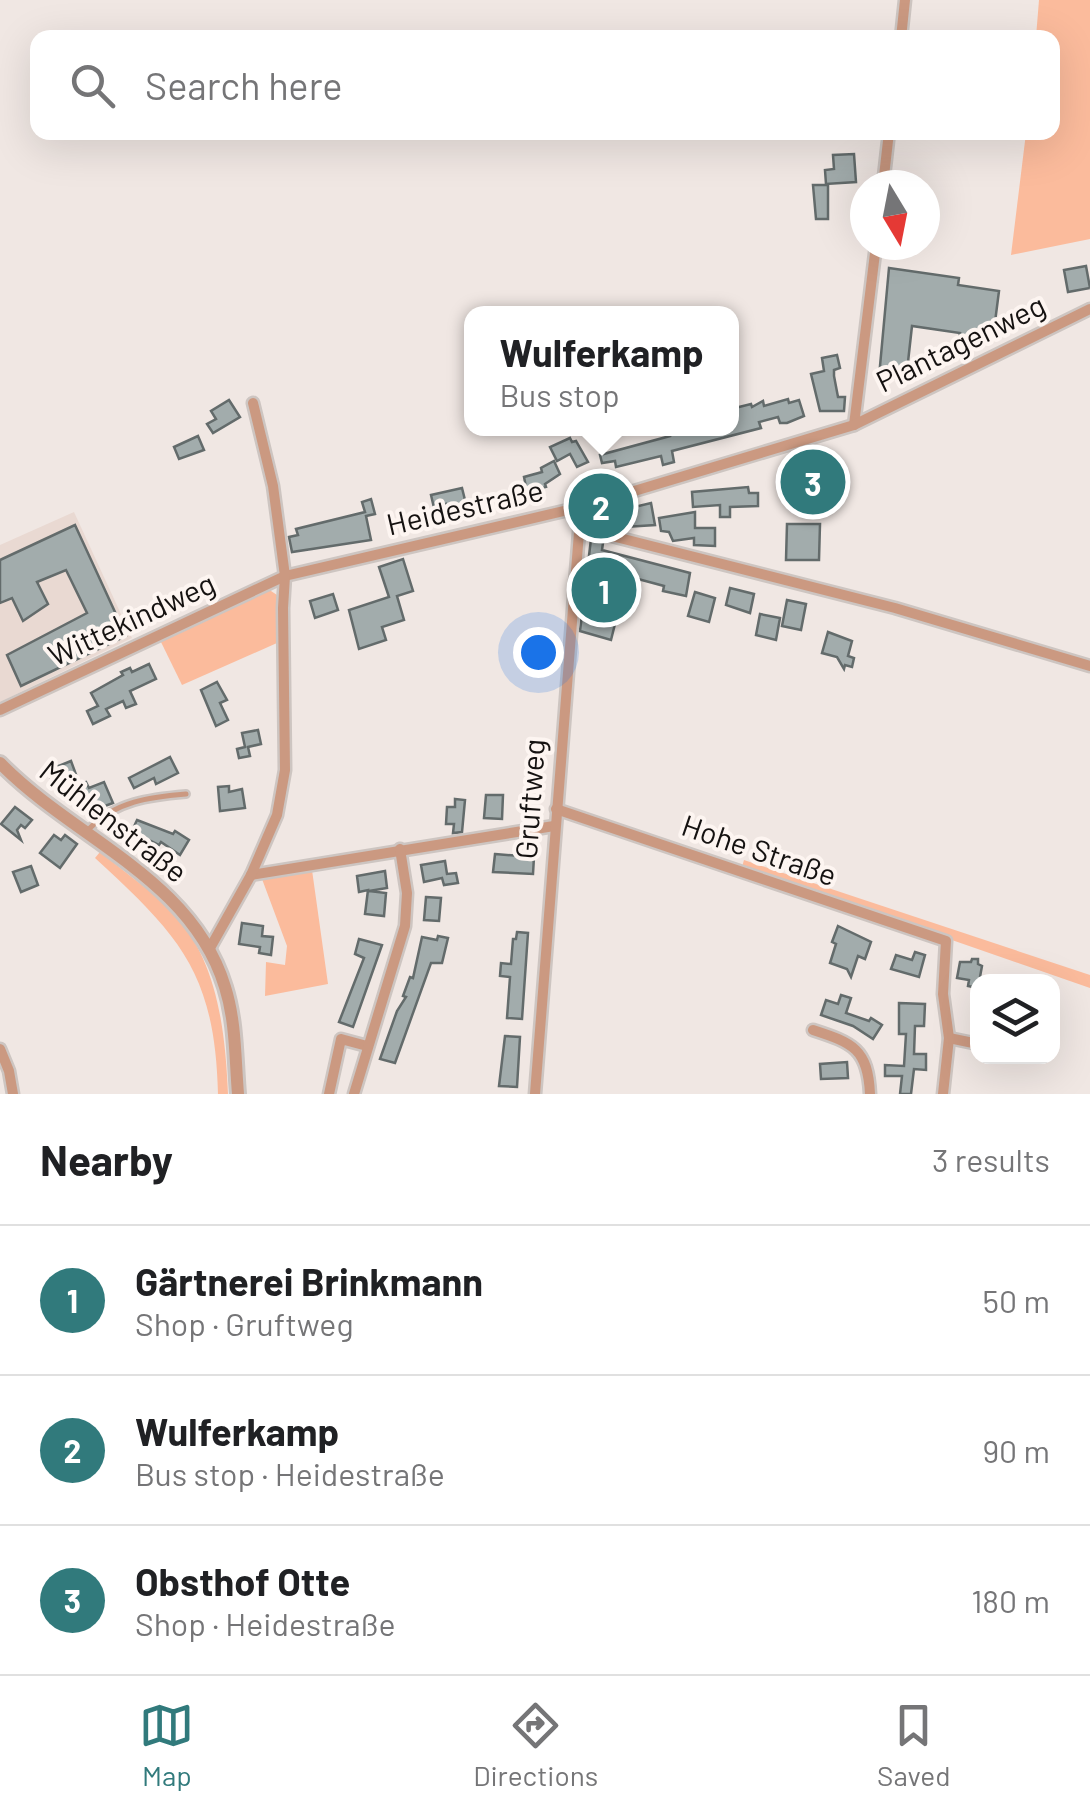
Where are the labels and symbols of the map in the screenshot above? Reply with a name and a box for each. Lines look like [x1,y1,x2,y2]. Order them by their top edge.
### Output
north arrow [850,170,940,260]
street label: Plantagenweg [870,286,1050,399]
pin: 3 [780,444,846,520]
pin: 2 [568,468,634,544]
street label: Heidestraße [383,471,546,542]
pin: 1 [572,552,636,628]
street label: Wittekindweg [42,564,220,672]
your location [513,627,564,678]
street label: Gruftweg [507,738,551,860]
street label: Mühlenstraße [33,752,195,889]
street label: Hohe Straße [678,806,842,892]

